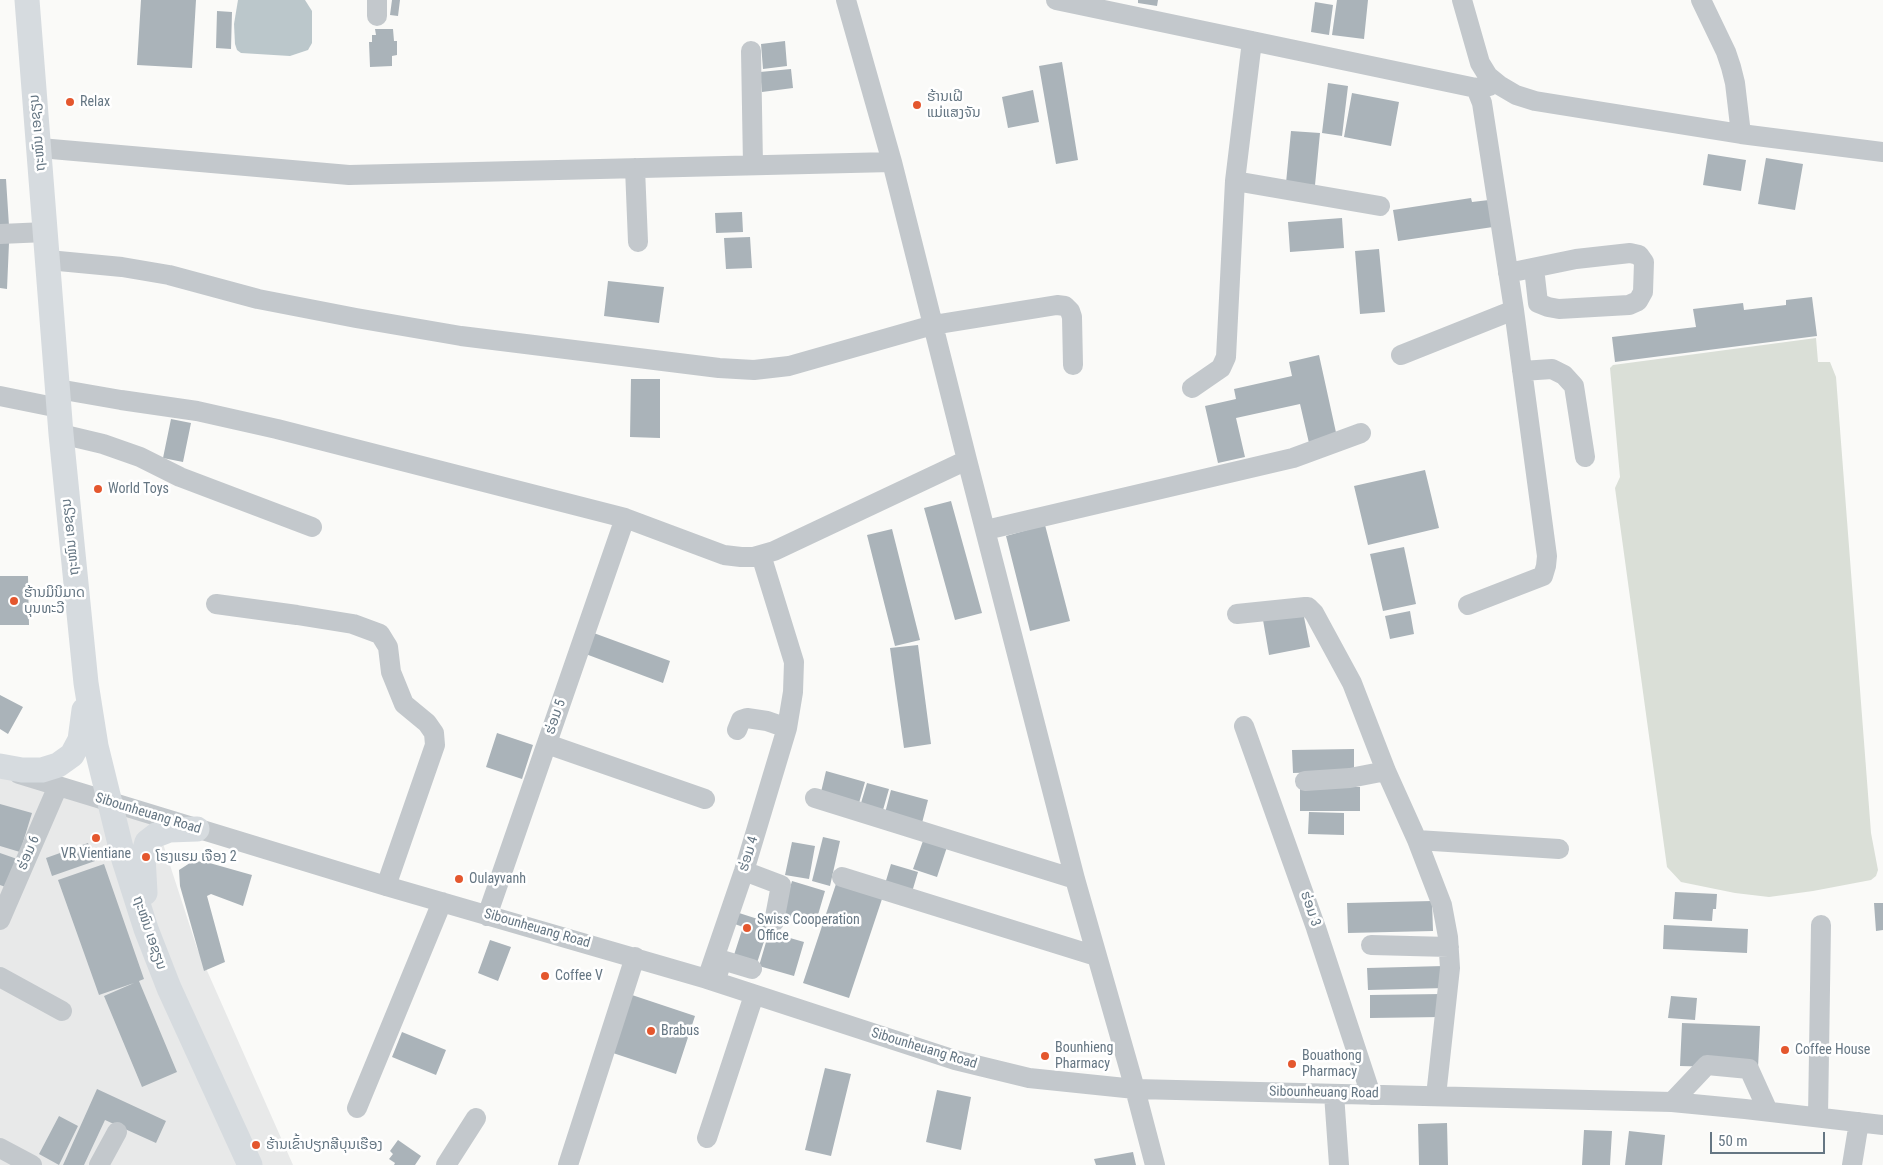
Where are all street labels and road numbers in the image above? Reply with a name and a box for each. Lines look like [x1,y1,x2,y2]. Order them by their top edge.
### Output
street label: ຖະໜົນ ເອຊຽນ [26,94,50,172]
street label: ຖະໜົນ ເອຊຽນ [59,498,83,576]
street label: ຮ່ອມ 5 [542,697,570,737]
street label: Sibounheuang Road [93,790,203,838]
street label: ຮ່ອມ 6 [14,833,44,873]
street label: ຮ່ອມ 4 [736,834,762,874]
street label: ຮ່ອມ 3 [1296,889,1324,929]
street label: ຖະໜົນ ເອຊຽນ [129,894,169,972]
street label: Sibounheuang Road [482,906,592,952]
street label: Sibounheuang Road [869,1025,979,1073]
street label: Sibounheuang Road [1269,1084,1379,1102]

